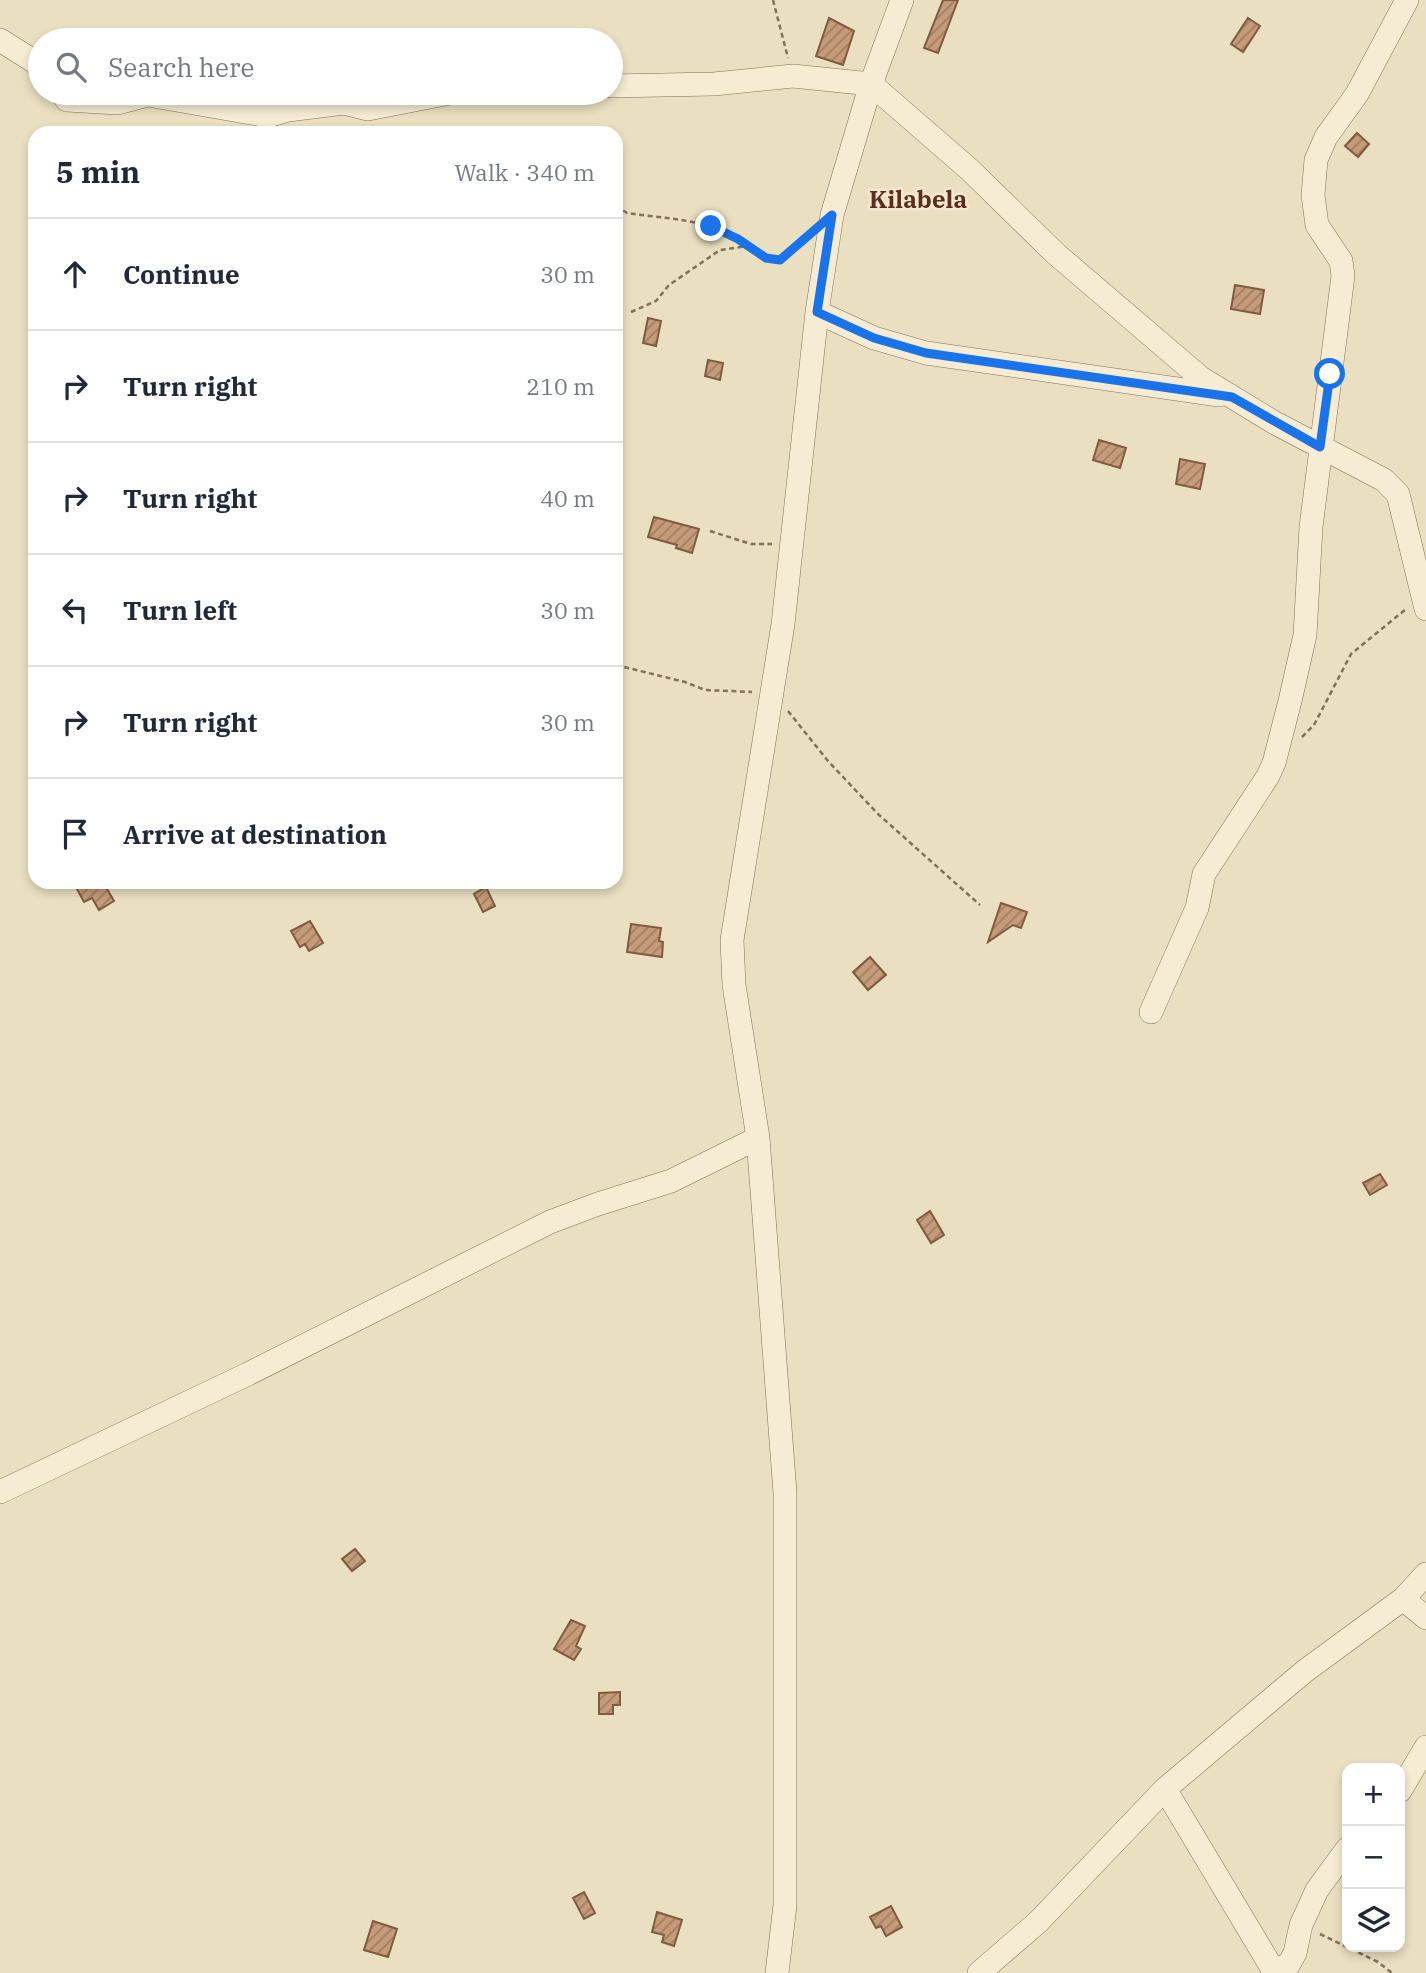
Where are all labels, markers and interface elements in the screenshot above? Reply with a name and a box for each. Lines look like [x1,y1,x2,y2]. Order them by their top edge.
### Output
search box [28,28,623,105]
icon: search [52,48,90,86]
text: Search here [108,50,254,84]
text: 5 min [56,152,140,191]
text: Walk · 340 m [454,157,595,187]
district label: Kilabela [869,183,967,215]
route end [695,210,726,241]
icon: ahead [56,255,94,293]
text: Continue [123,257,240,291]
text: 30 m [540,259,595,289]
route start [1314,358,1345,389]
icon: right [56,367,94,405]
text: Turn right [123,369,257,403]
text: 210 m [526,371,595,401]
icon: right [56,479,94,517]
text: Turn right [123,481,257,515]
text: 40 m [540,483,595,513]
icon: left [56,591,94,629]
text: Turn left [123,593,237,627]
text: 30 m [540,595,595,625]
icon: right [56,703,94,741]
text: Turn right [123,705,257,739]
text: 30 m [540,707,595,737]
icon: arrive [56,815,94,853]
text: Arrive at destination [123,817,387,851]
map controls [1342,1763,1405,1952]
button: + [1342,1763,1405,1826]
button: − [1342,1826,1405,1889]
button: layers [1342,1889,1405,1952]

